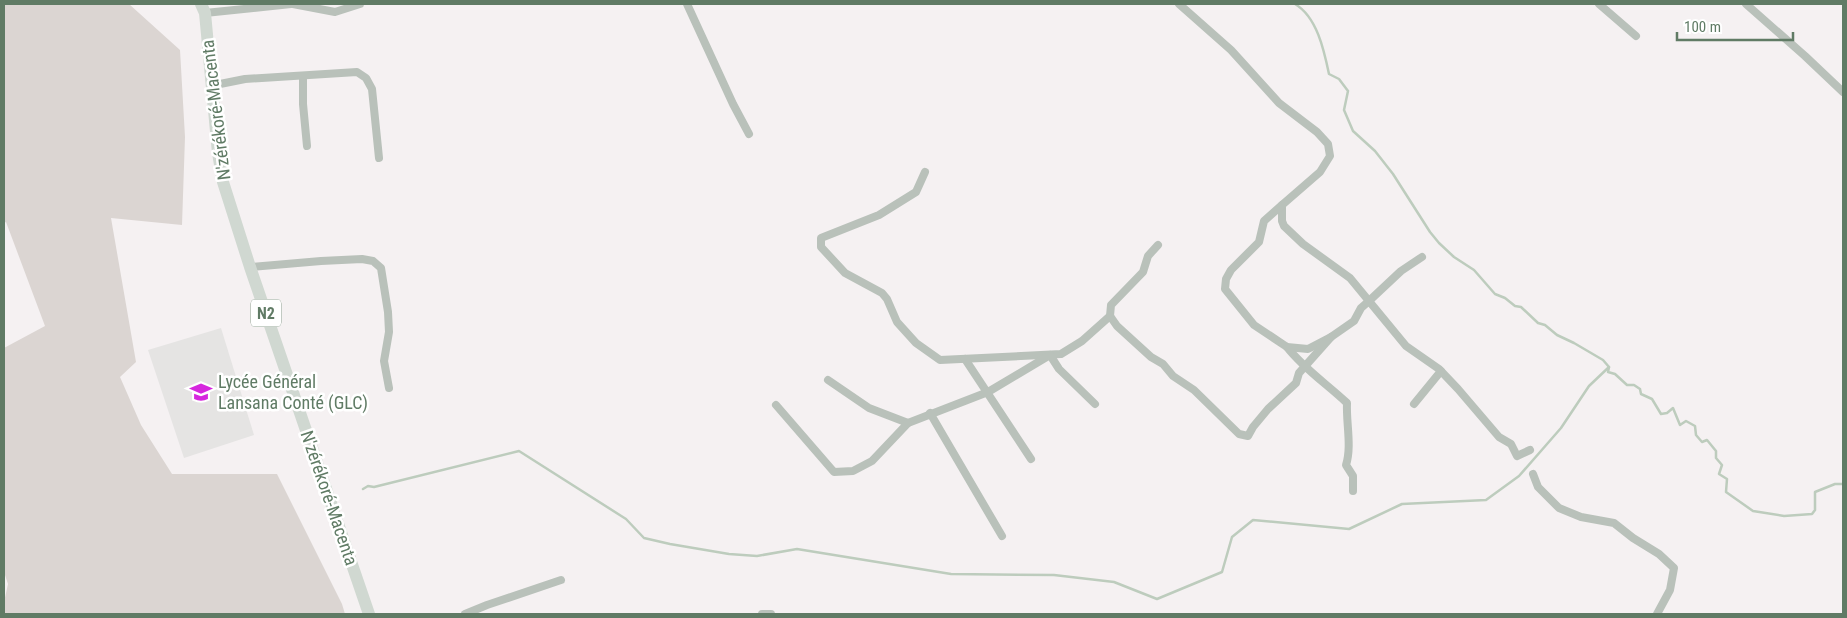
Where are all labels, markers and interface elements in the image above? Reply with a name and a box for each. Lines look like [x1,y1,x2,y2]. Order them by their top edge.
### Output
scale bar [1677,10,1793,42]
text: 100 m [1684,18,1721,36]
street label: N'zérékoré-Macenta [196,39,235,181]
road number: N2 [251,300,281,326]
place label: Lycée Général Lansana Conté (GLC) [218,371,368,414]
school or university icon: Lycée Général Lansana Conté (GLC) [188,379,214,405]
street label: N'zérékoré-Macenta [297,428,362,568]

